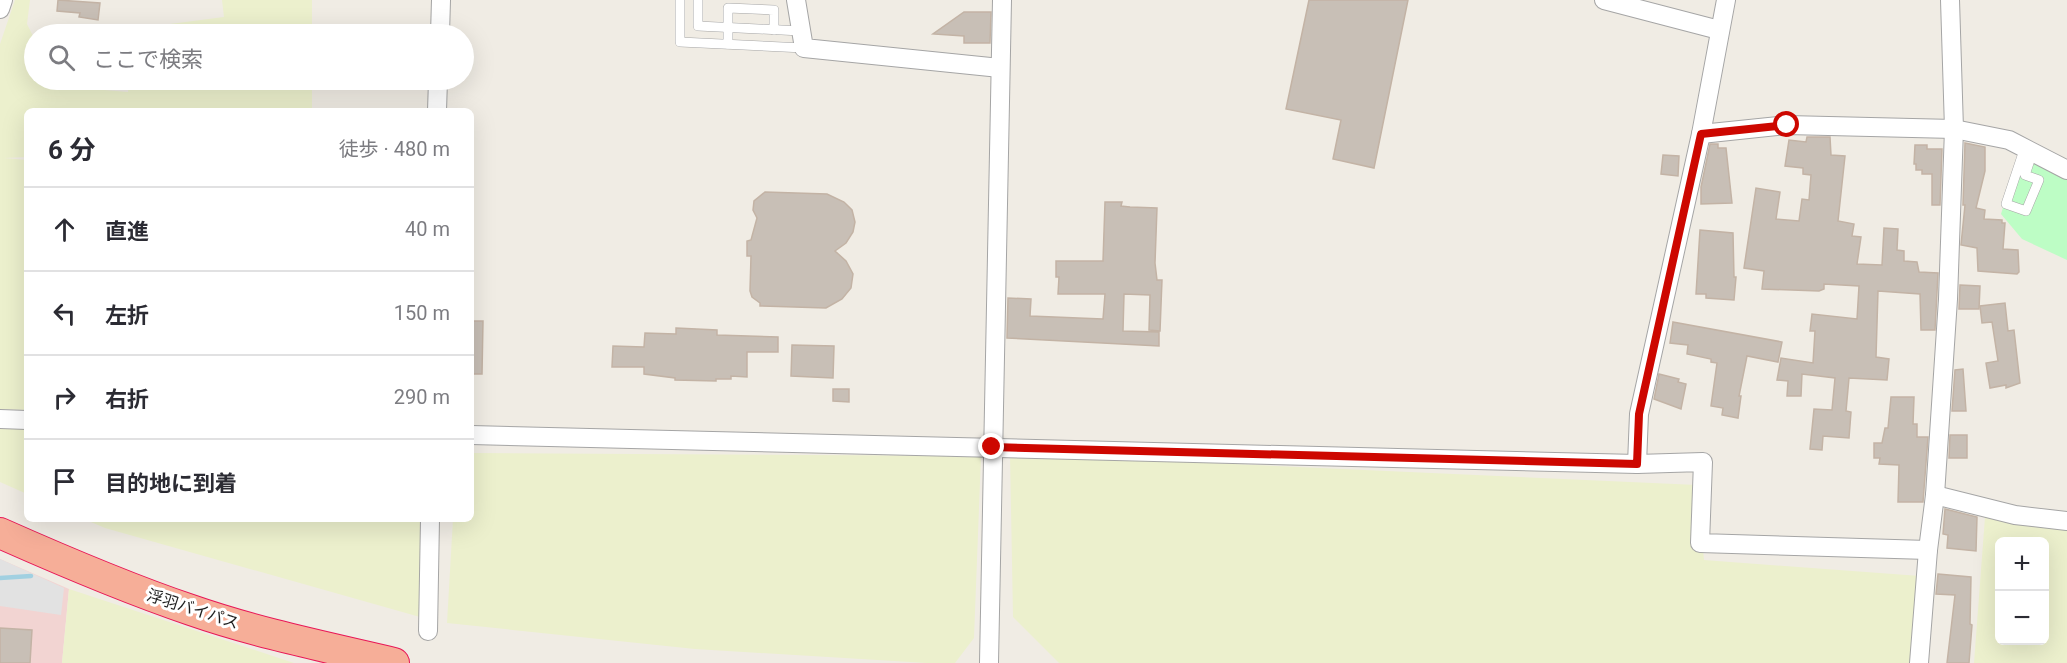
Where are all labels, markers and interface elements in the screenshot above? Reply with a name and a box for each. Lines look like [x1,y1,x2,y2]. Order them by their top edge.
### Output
search box [24,24,474,90]
icon: search [45,41,78,74]
text: ここで検索 [93,47,203,72]
route start [1773,111,1799,137]
text: 6 分 [48,135,95,165]
text: 徒歩 · 480 m [339,137,450,161]
icon: ahead [48,213,81,246]
text: 40 m [405,217,450,241]
text: 直進 [105,219,149,244]
icon: left [48,297,81,330]
text: 150 m [394,301,450,325]
text: 左折 [105,303,149,328]
icon: right [48,381,81,414]
text: 290 m [394,385,450,409]
text: 右折 [105,387,149,412]
route end [978,433,1004,459]
icon: arrive [48,465,81,498]
text: 目的地に到着 [105,471,237,496]
map controls [1995,537,2049,645]
button: + [1995,537,2049,591]
street label: 浮羽バイパス [145,585,241,633]
button: − [1995,591,2049,645]

